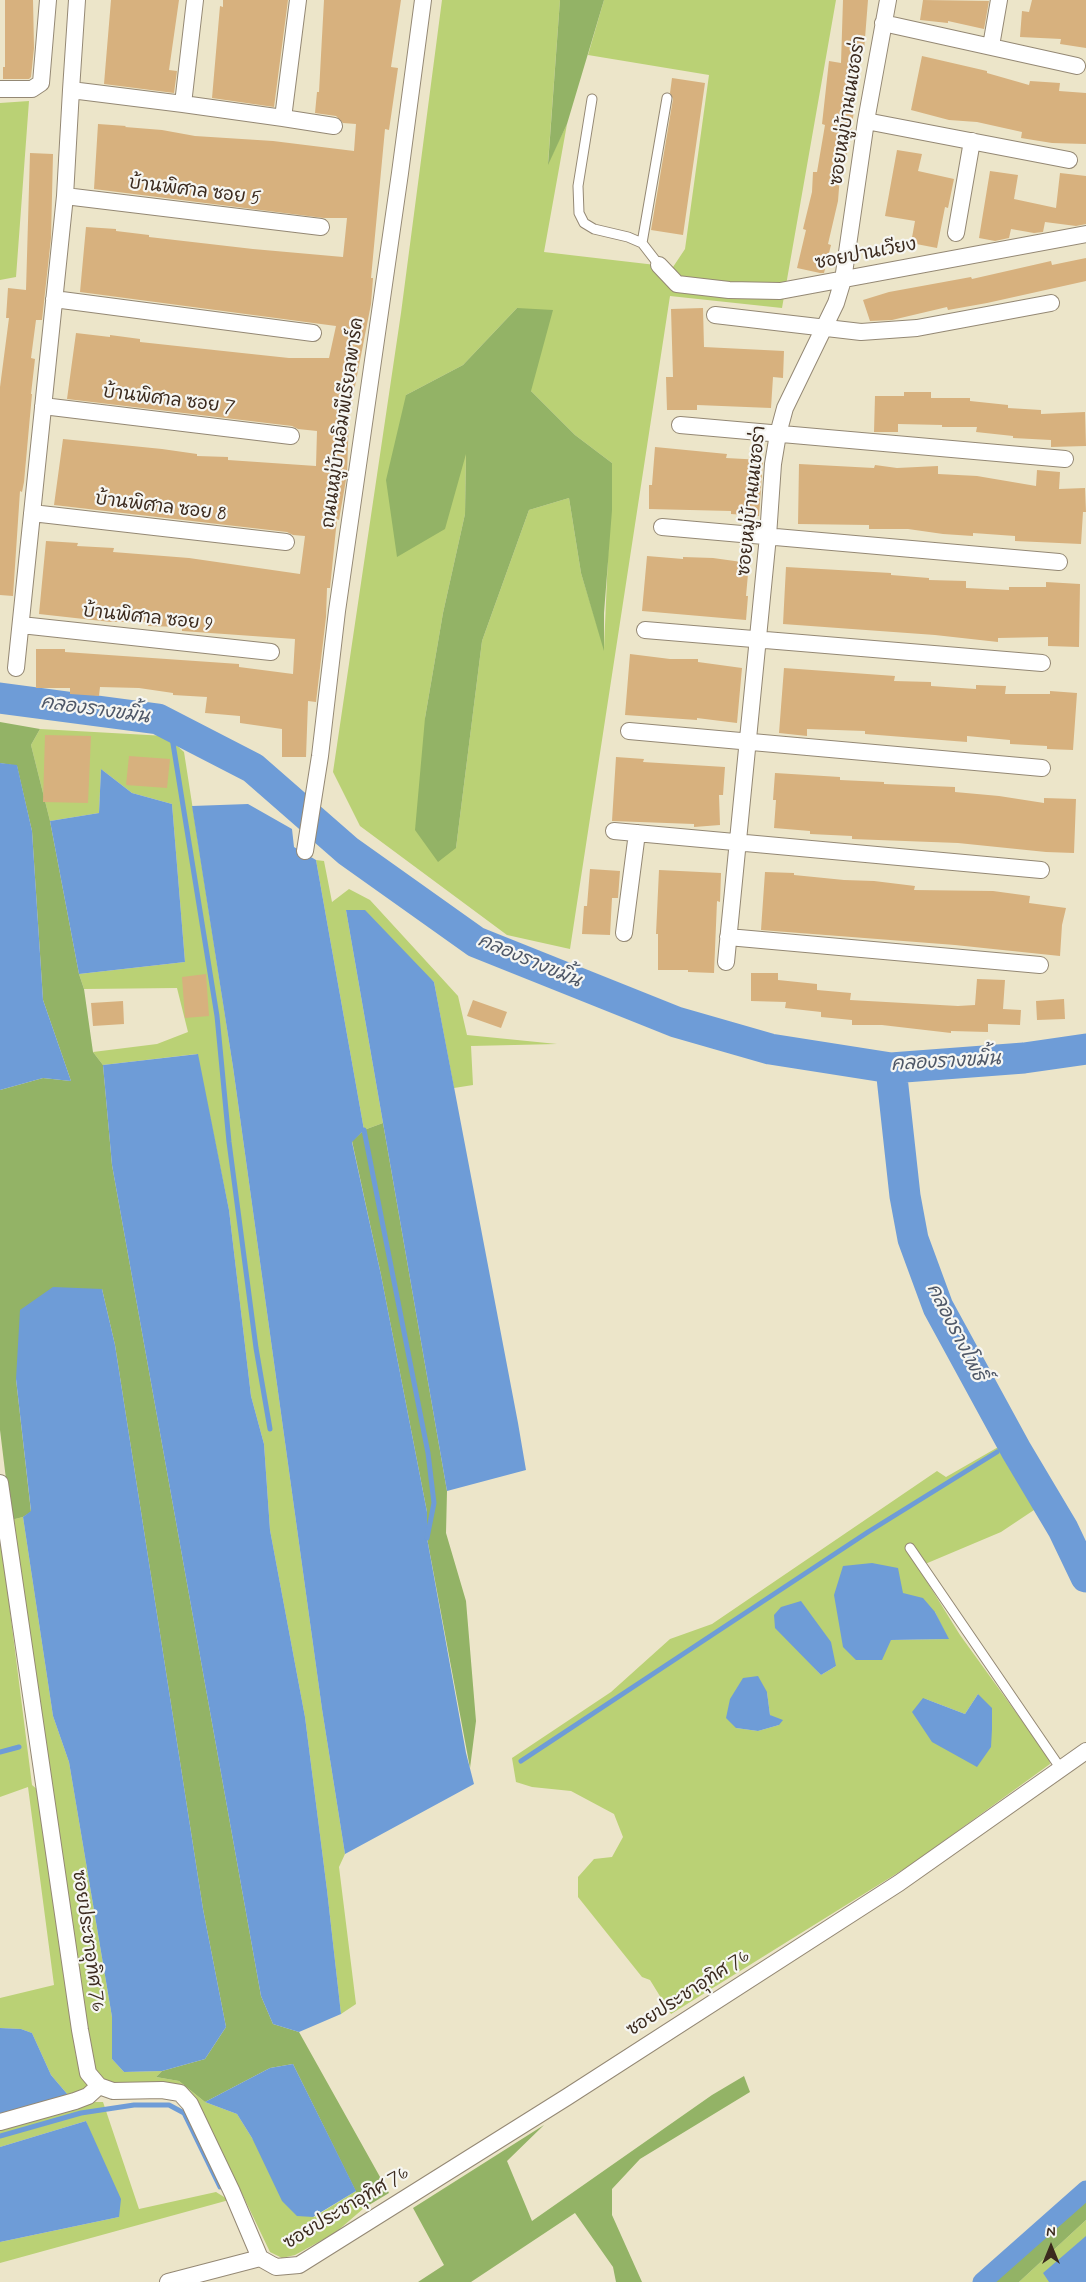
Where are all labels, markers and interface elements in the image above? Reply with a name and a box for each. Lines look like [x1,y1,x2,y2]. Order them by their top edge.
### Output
street label: ซอยหมู่บ้านเนเชอร่า [827,35,871,187]
street label: บ้านพิศาล ซอย 5 [128,173,262,211]
street label: ซอยปานเวียง [814,235,918,275]
street label: ถนนหมู่บ้านอิมพีเรียลพาร์ค [319,316,369,530]
street label: บ้านพิศาล ซอย 7 [102,382,236,420]
street label: ซอยหมู่บ้านเนเชอร่า [734,425,772,577]
street label: บ้านพิศาล ซอย 8 [94,489,228,527]
street label: บ้านพิศาล ซอย 9 [82,601,214,637]
water label: คลองรางขมิ้น [39,692,151,730]
water label: คลองรางขมิ้น [474,930,584,994]
water label: คลองรางขมิ้น [891,1049,1001,1077]
water label: คลองรางโพธิ์ [921,1280,989,1386]
street label: ซอยประชาอุทิศ 76 [66,1869,108,2013]
street label: ซอยประชาอุทิศ 76 [623,1946,755,2042]
street label: ซอยประชาอุทิศ 76 [280,2163,414,2255]
north arrow [1026,2222,1076,2272]
text: N [1046,2223,1056,2241]

